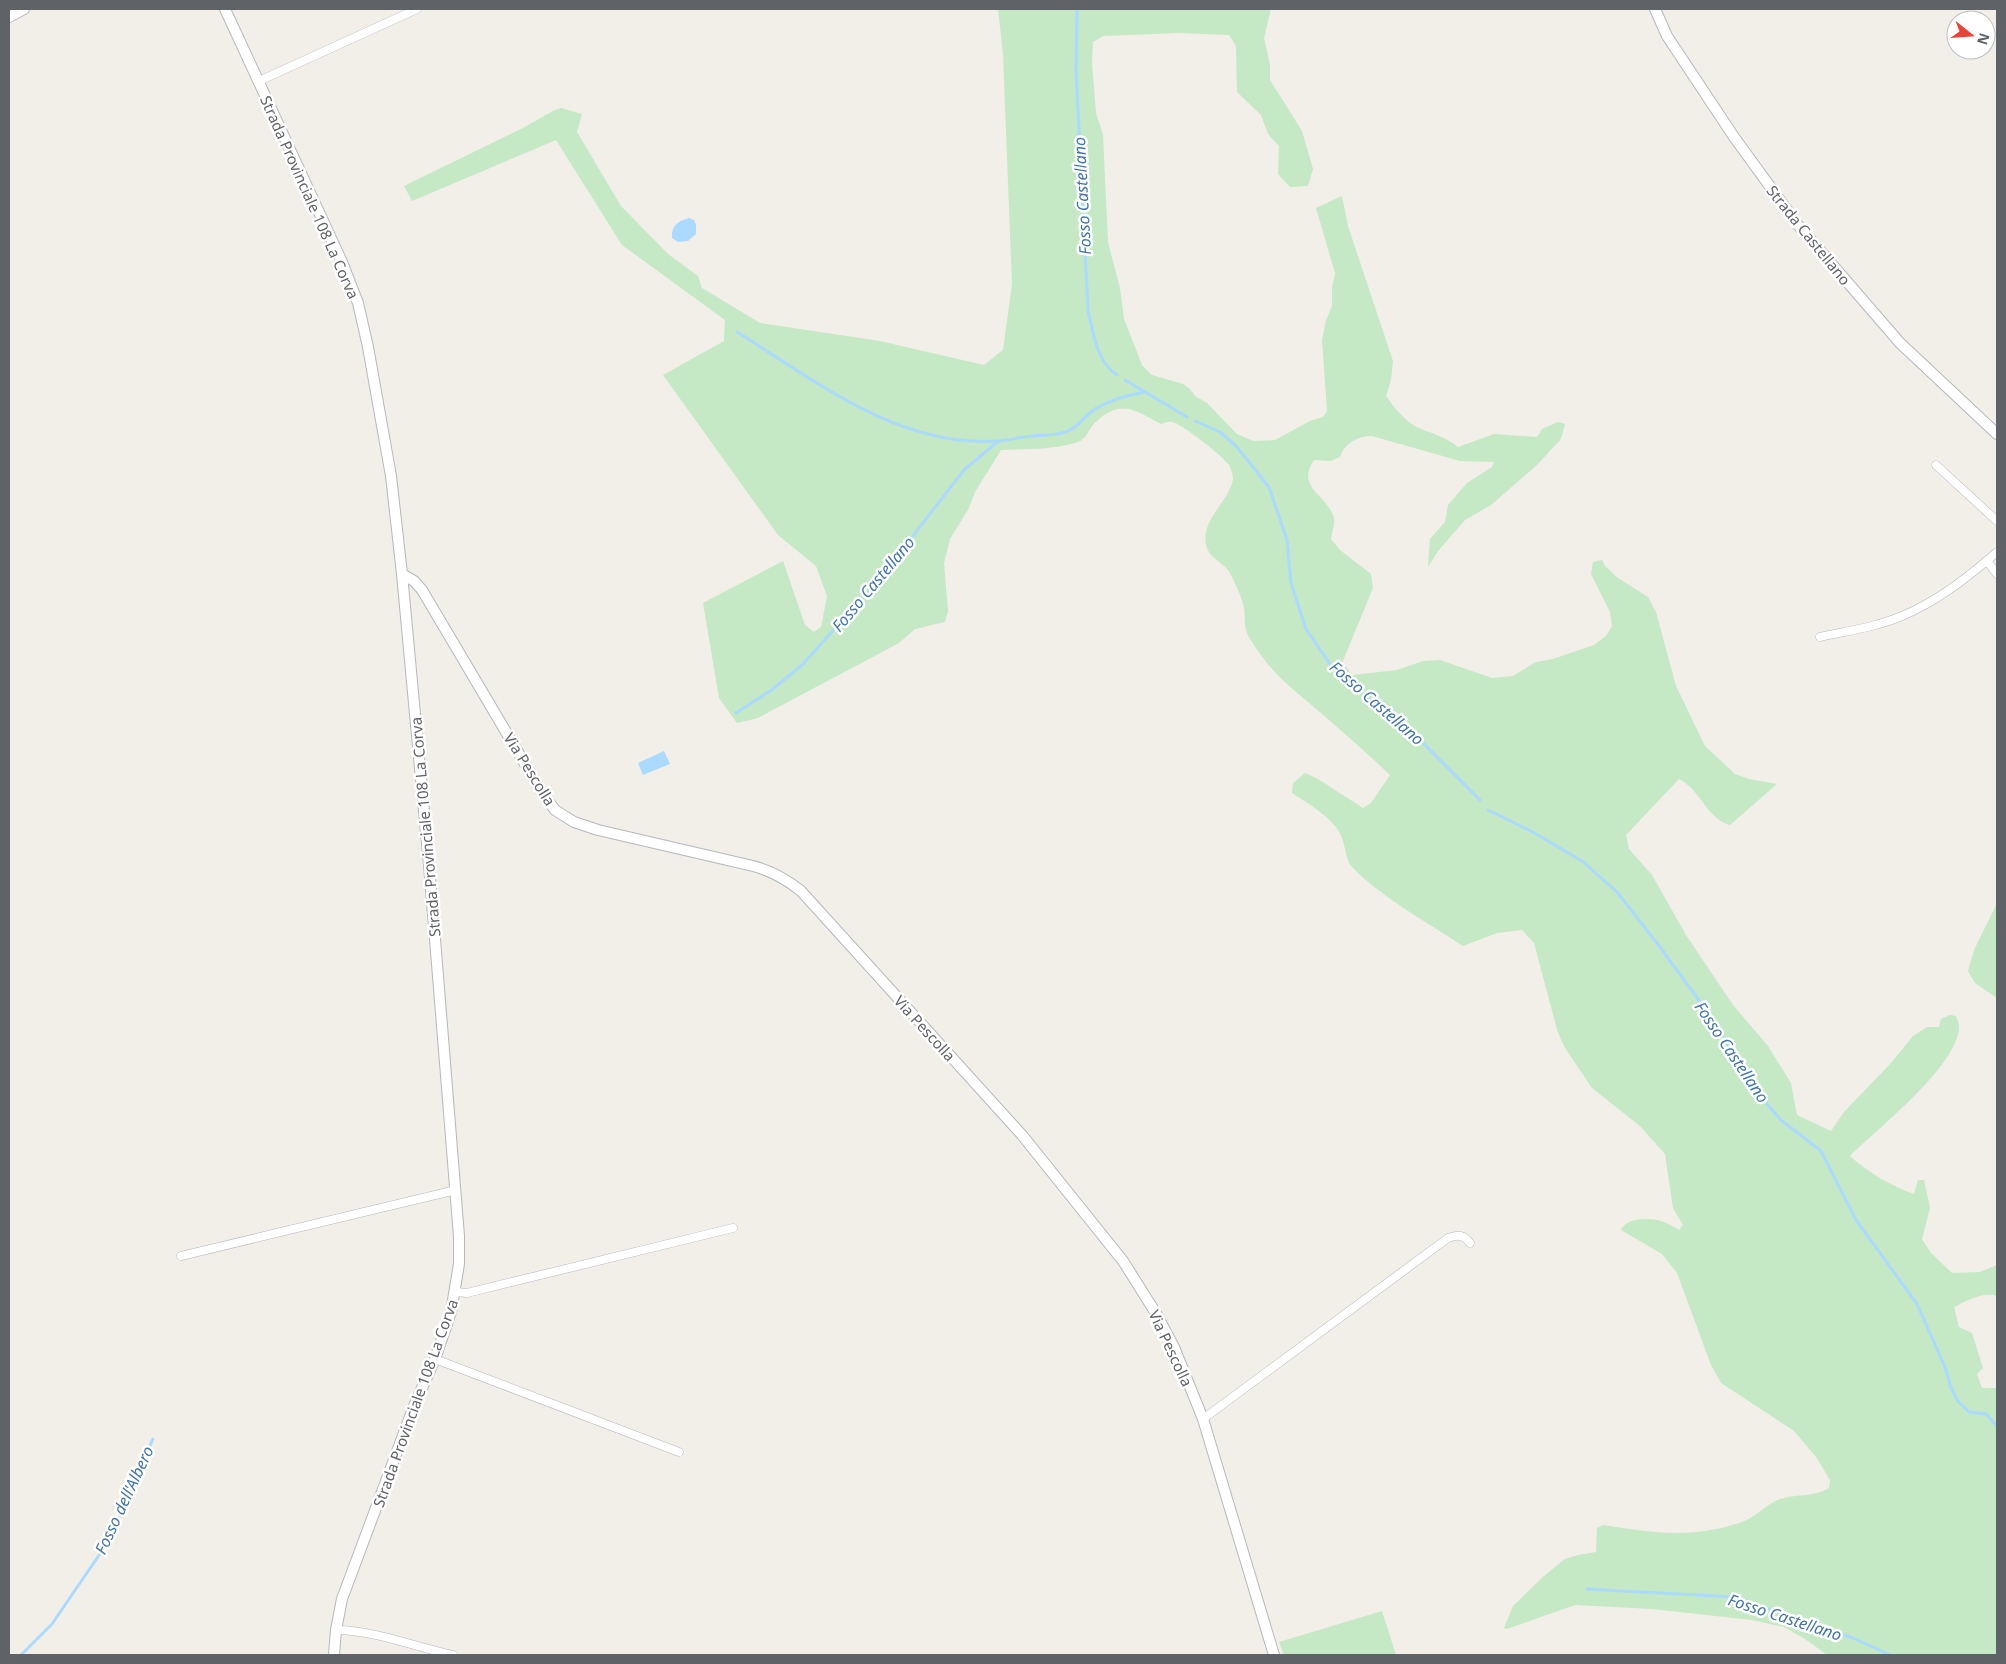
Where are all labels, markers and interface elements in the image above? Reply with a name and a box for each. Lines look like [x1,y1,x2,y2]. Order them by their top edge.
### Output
north arrow [1946,10,1996,60]
text: N [1973,31,1995,47]
street label: Strada Provinciale 108 La Corva [256,92,364,302]
water label: Fosso Castellano [1068,137,1096,255]
street label: Strada Castellano [1763,181,1855,289]
water label: Fosso Castellano [827,532,919,636]
water label: Fosso Castellano [1325,656,1429,750]
street label: Strada Provinciale 108 La Corva [405,716,445,938]
street label: Via Pescolla [500,729,560,809]
street label: Via Pescolla [890,991,960,1065]
water label: Fosso Castellano [1690,997,1774,1107]
street label: Strada Provinciale 108 La Corva [368,1296,462,1510]
street label: Via Pescolla [1145,1306,1197,1390]
water label: Fosso dell'Albero [89,1442,159,1558]
water label: Fosso Castellano [1726,1588,1844,1646]

